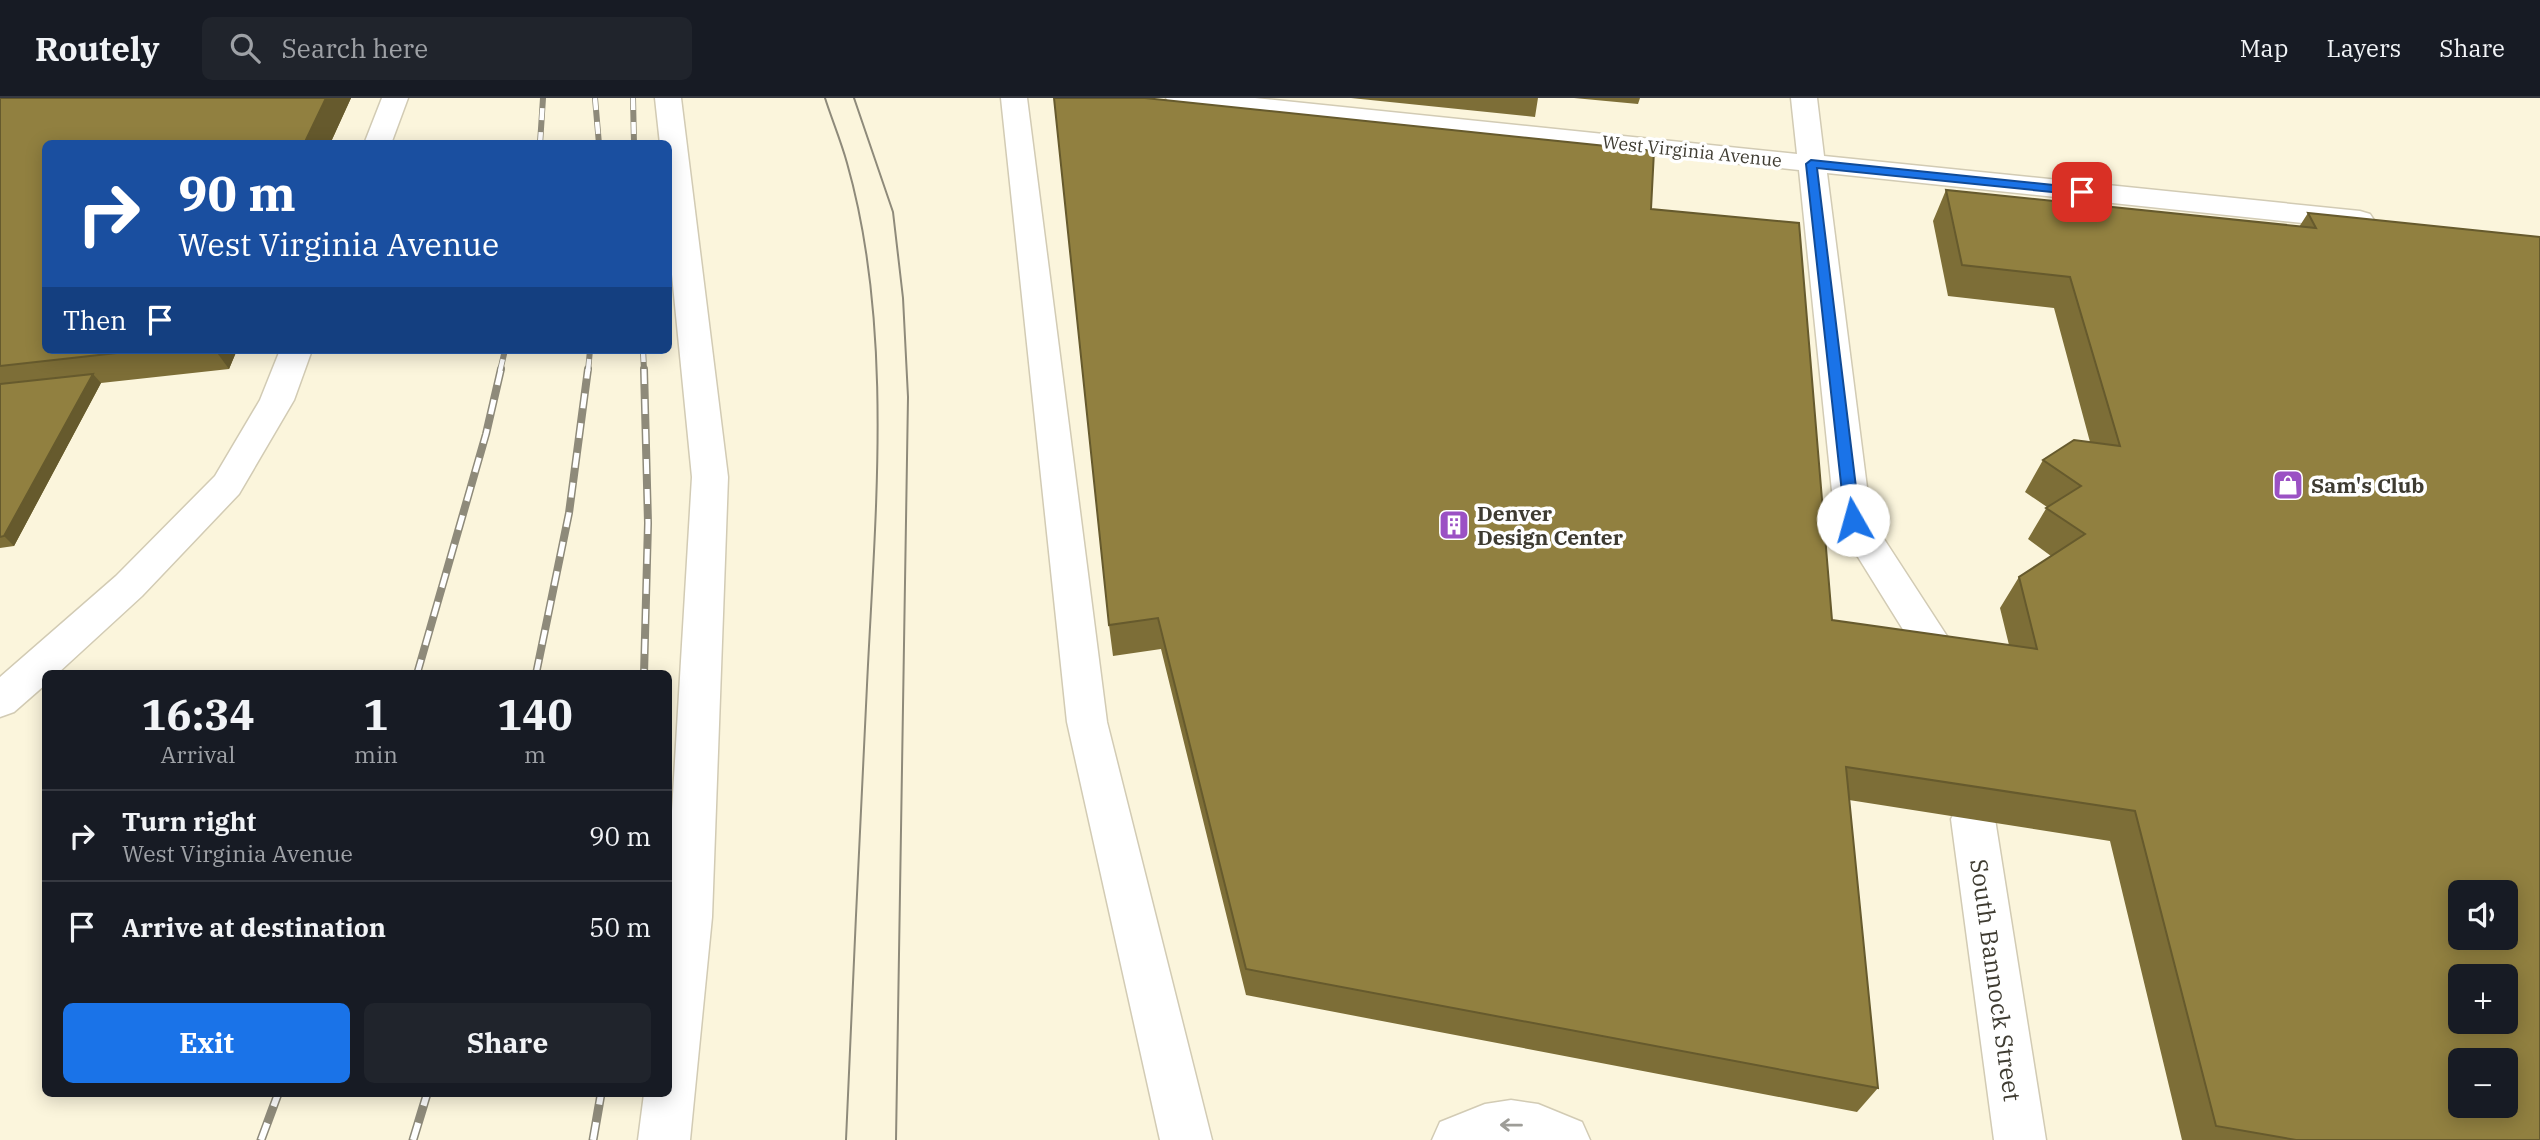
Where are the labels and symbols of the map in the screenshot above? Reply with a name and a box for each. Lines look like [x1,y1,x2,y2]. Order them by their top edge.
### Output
street label: West Virginia Avenue [1601,130,1783,172]
pin [2052,162,2112,222]
shop icon: Sam's Club [2271,468,2305,502]
place label: Sam's Club [2311,471,2424,499]
position arrow [1816,483,1890,557]
place label: Denver Design Center [1477,499,1624,551]
building icon: Denver Design Center [1437,508,1471,542]
street label: South Bannock Street [1963,857,2029,1103]
one-way arrow [1500,1118,1523,1132]

